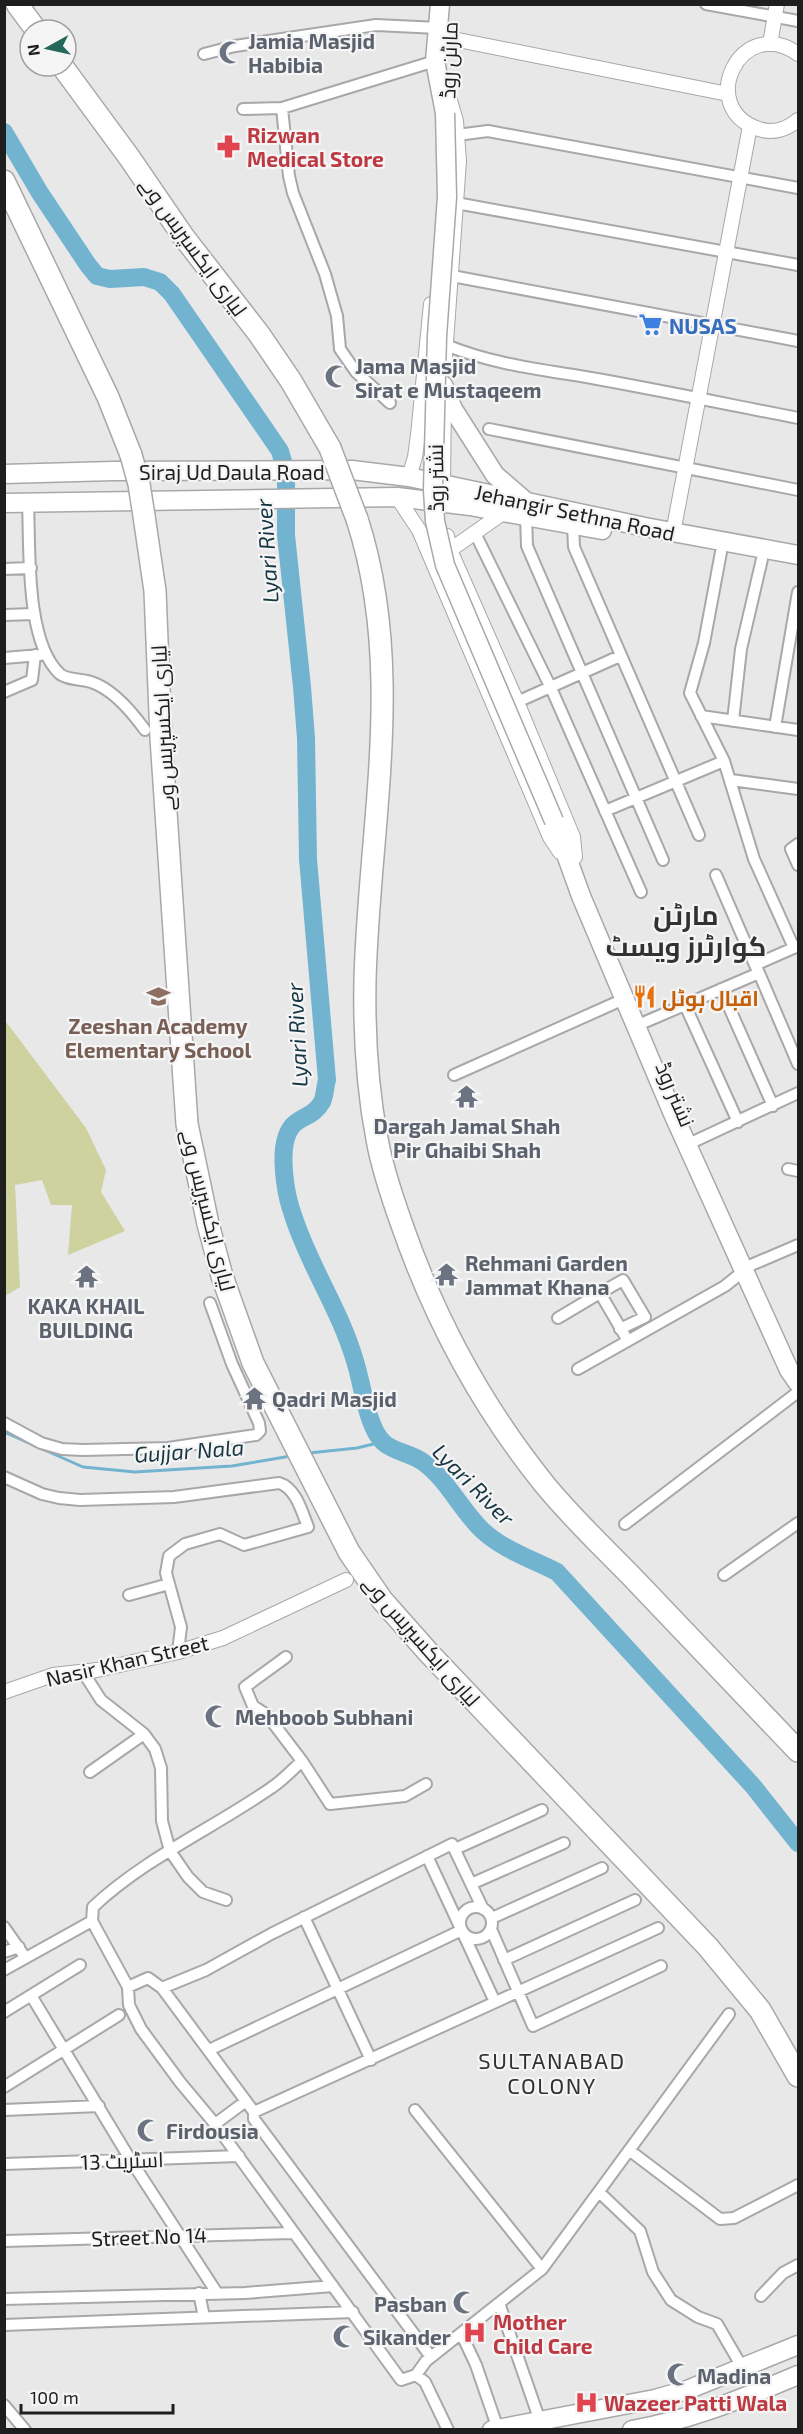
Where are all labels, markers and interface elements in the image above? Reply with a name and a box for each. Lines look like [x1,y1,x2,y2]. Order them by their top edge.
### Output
north arrow [18,18,78,78]
street label: مارٹن روڈ [434,21,464,99]
place label: Jamia Masjid Habibia [248,28,375,77]
mosque icon: Jamia Masjid Habibia [217,39,243,65]
text: N [22,43,43,57]
place label: Rizwan Medical Store [247,122,384,171]
pharmacy icon: Rizwan Medical Store [216,133,242,159]
street label: لیاری ایکسپریس وے [133,172,253,322]
supermarket icon: NUSAS [638,312,664,338]
place label: NUSAS [669,313,737,338]
place label: Jama Masjid Sirat e Mustaqeem [355,353,542,402]
mosque icon: Jama Masjid Sirat e Mustaqeem [324,364,350,390]
street label: نشتر روڈ [422,444,449,512]
street label: Siraj Ud Daula Road [139,459,325,485]
street label: Jehangir Sethna Road [473,479,677,545]
water label: Lyari River [249,497,284,604]
street label: لیاری ایکسپریس وے [145,644,182,812]
district label: مارٹن کوارٹرز ویسٹ [606,898,766,963]
water label: Lyari River [280,981,313,1088]
school or university icon: Zeeshan Academy Elementary School [145,984,171,1010]
restaurant icon: اقبال ہوٹل [631,984,657,1010]
place label: اقبال ہوٹل [662,985,759,1014]
place label: Zeeshan Academy Elementary School [65,1013,251,1063]
street label: نشتر روڈ [650,1058,701,1131]
temple icon: Dargah Jamal Shah Pir Ghaibi Shah [454,1084,480,1110]
place label: Dargah Jamal Shah Pir Ghaibi Shah [374,1113,560,1162]
street label: لیاری ایکسپریس وے [174,1126,241,1294]
place label: Rehmani Garden Jammat Khana [465,1250,628,1299]
temple icon: Rehmani Garden Jammat Khana [434,1261,460,1287]
temple icon: KAKA KHAIL BUILDING [73,1264,99,1290]
place label: KAKA KHAIL BUILDING [27,1293,145,1342]
temple icon: Qadri Masjid [241,1385,267,1411]
place label: Qadri Masjid [272,1386,397,1412]
water label: Gujjar Nala [133,1433,245,1468]
water label: Lyari River [427,1438,521,1532]
street label: لیاری ایکسپریس وے [356,1569,486,1713]
street label: Nasir Khan Street [43,1629,211,1691]
mosque icon: Mehboob Subhani [204,1703,230,1729]
place label: Mehboob Subhani [235,1704,413,1729]
district label: SULTANABAD COLONY [478,2047,626,2098]
mosque icon: Firdousia [135,2117,161,2143]
place label: Firdousia [166,2118,259,2143]
street label: اسٹریٹ 13 [80,2146,164,2175]
street label: Street No 14 [91,2221,207,2251]
mosque icon: Pasban [452,2290,478,2316]
place label: Pasban [374,2291,447,2316]
place label: Mother Child Care [493,2309,593,2358]
hospital icon: Mother Child Care [462,2320,488,2346]
mosque icon: Sikander [332,2323,358,2349]
place label: Sikander [363,2324,451,2349]
mosque icon: Madina [666,2362,692,2388]
place label: Madina [697,2363,771,2388]
scale bar [21,2377,172,2415]
text: 100 m [30,2386,79,2408]
hospital icon: Wazeer Patti Wala [573,2389,599,2415]
place label: Wazeer Patti Wala [604,2390,787,2415]

